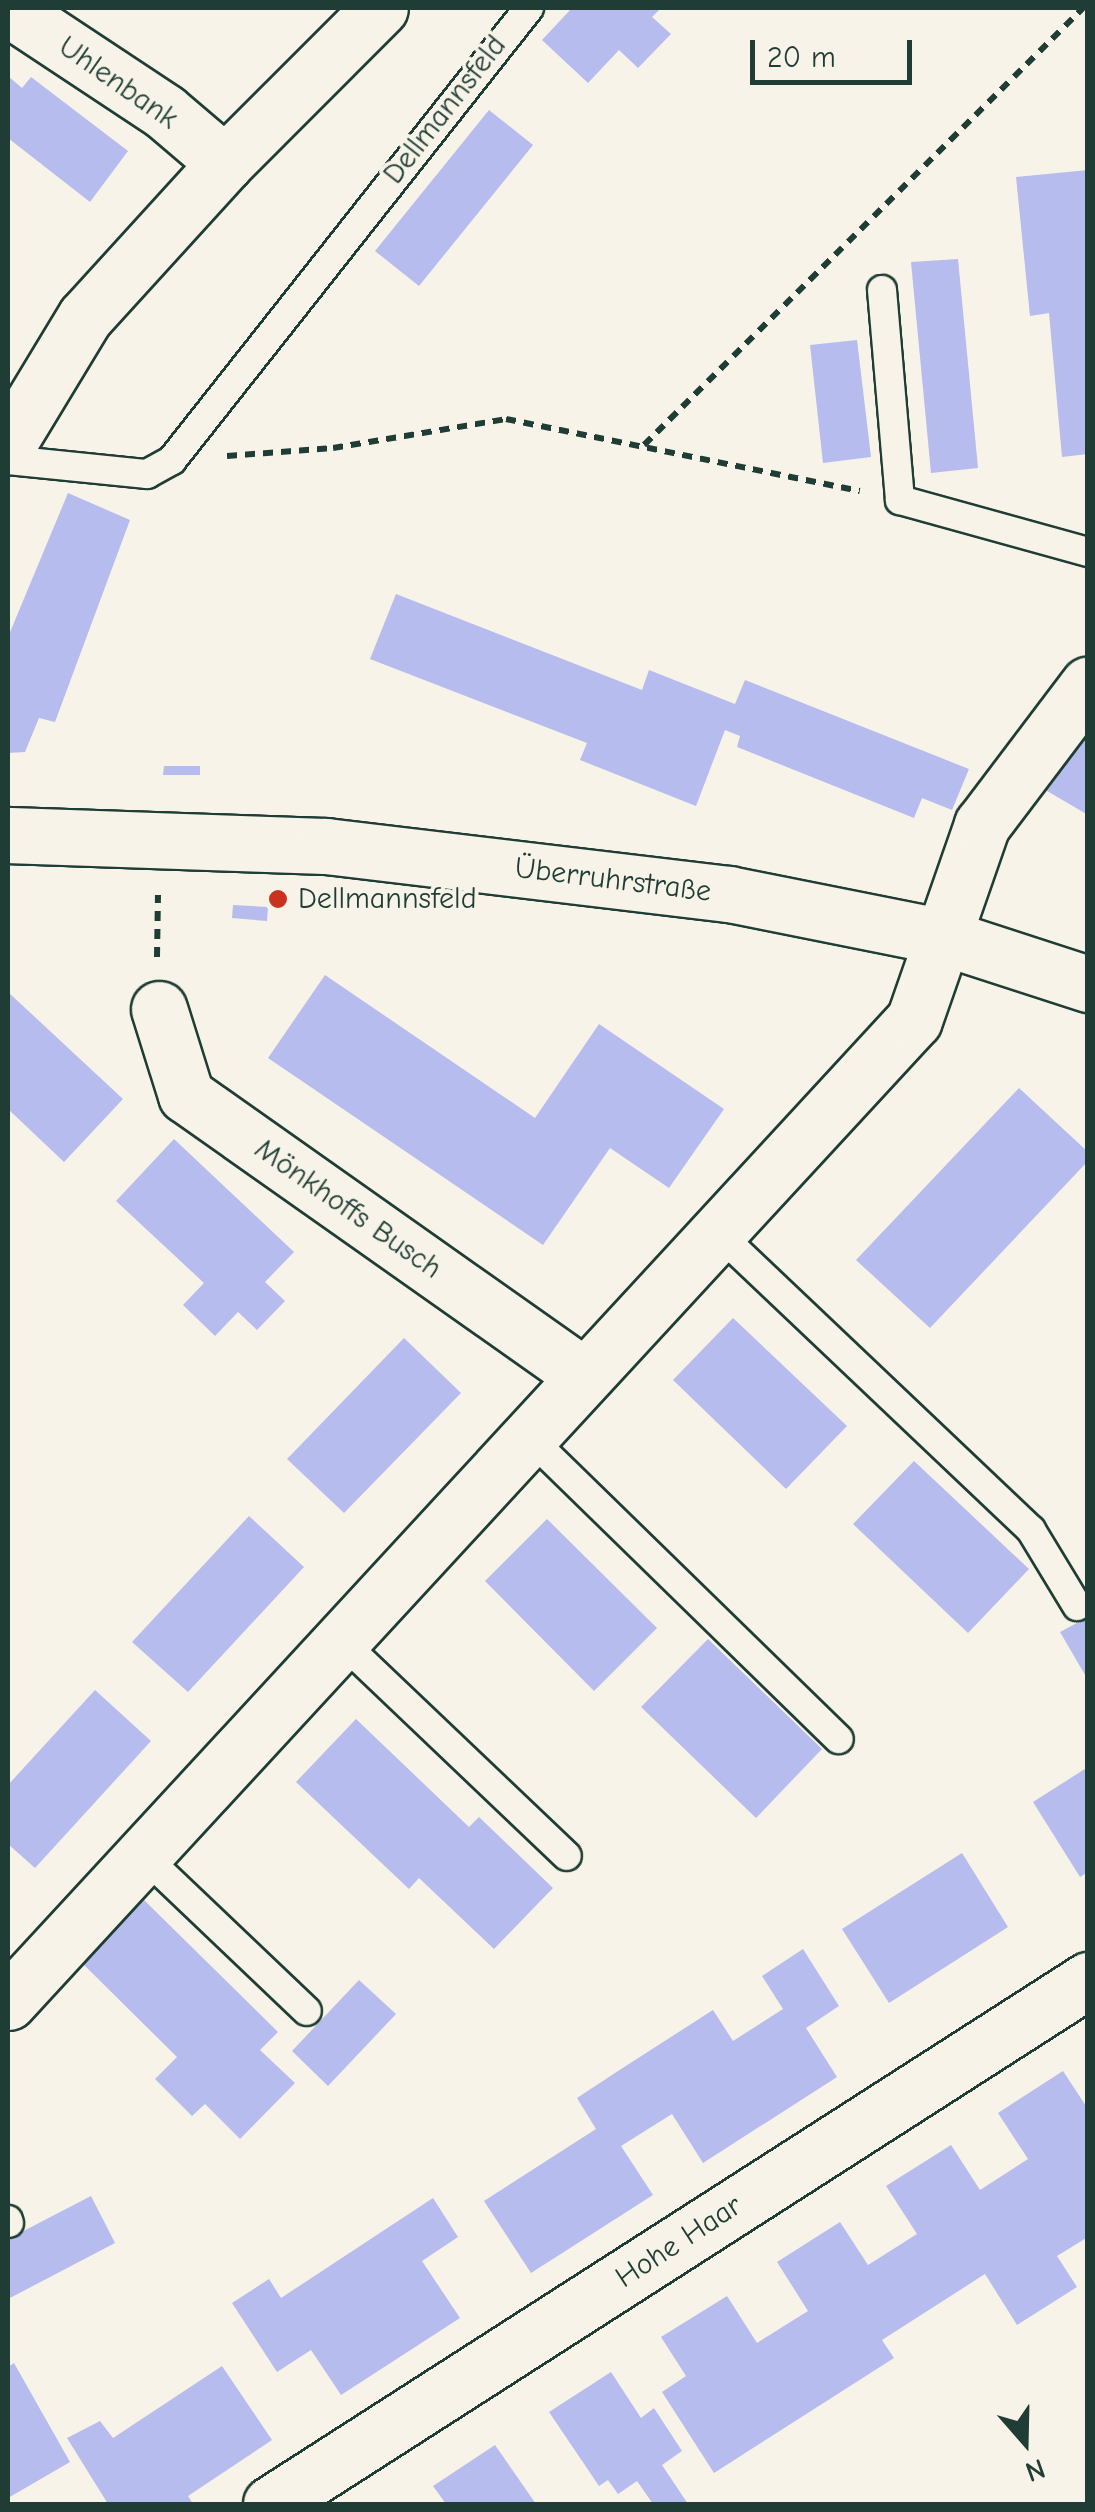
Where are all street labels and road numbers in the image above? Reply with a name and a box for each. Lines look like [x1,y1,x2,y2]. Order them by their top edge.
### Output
street label: Uhlenbank [51,29,185,137]
street label: Dellmannsfeld [376,29,514,191]
street label: Überruhrstraße [513,850,713,910]
street label: Mönkhoffs Busch [248,1131,448,1287]
street label: Hohe Haar [609,2188,749,2296]

